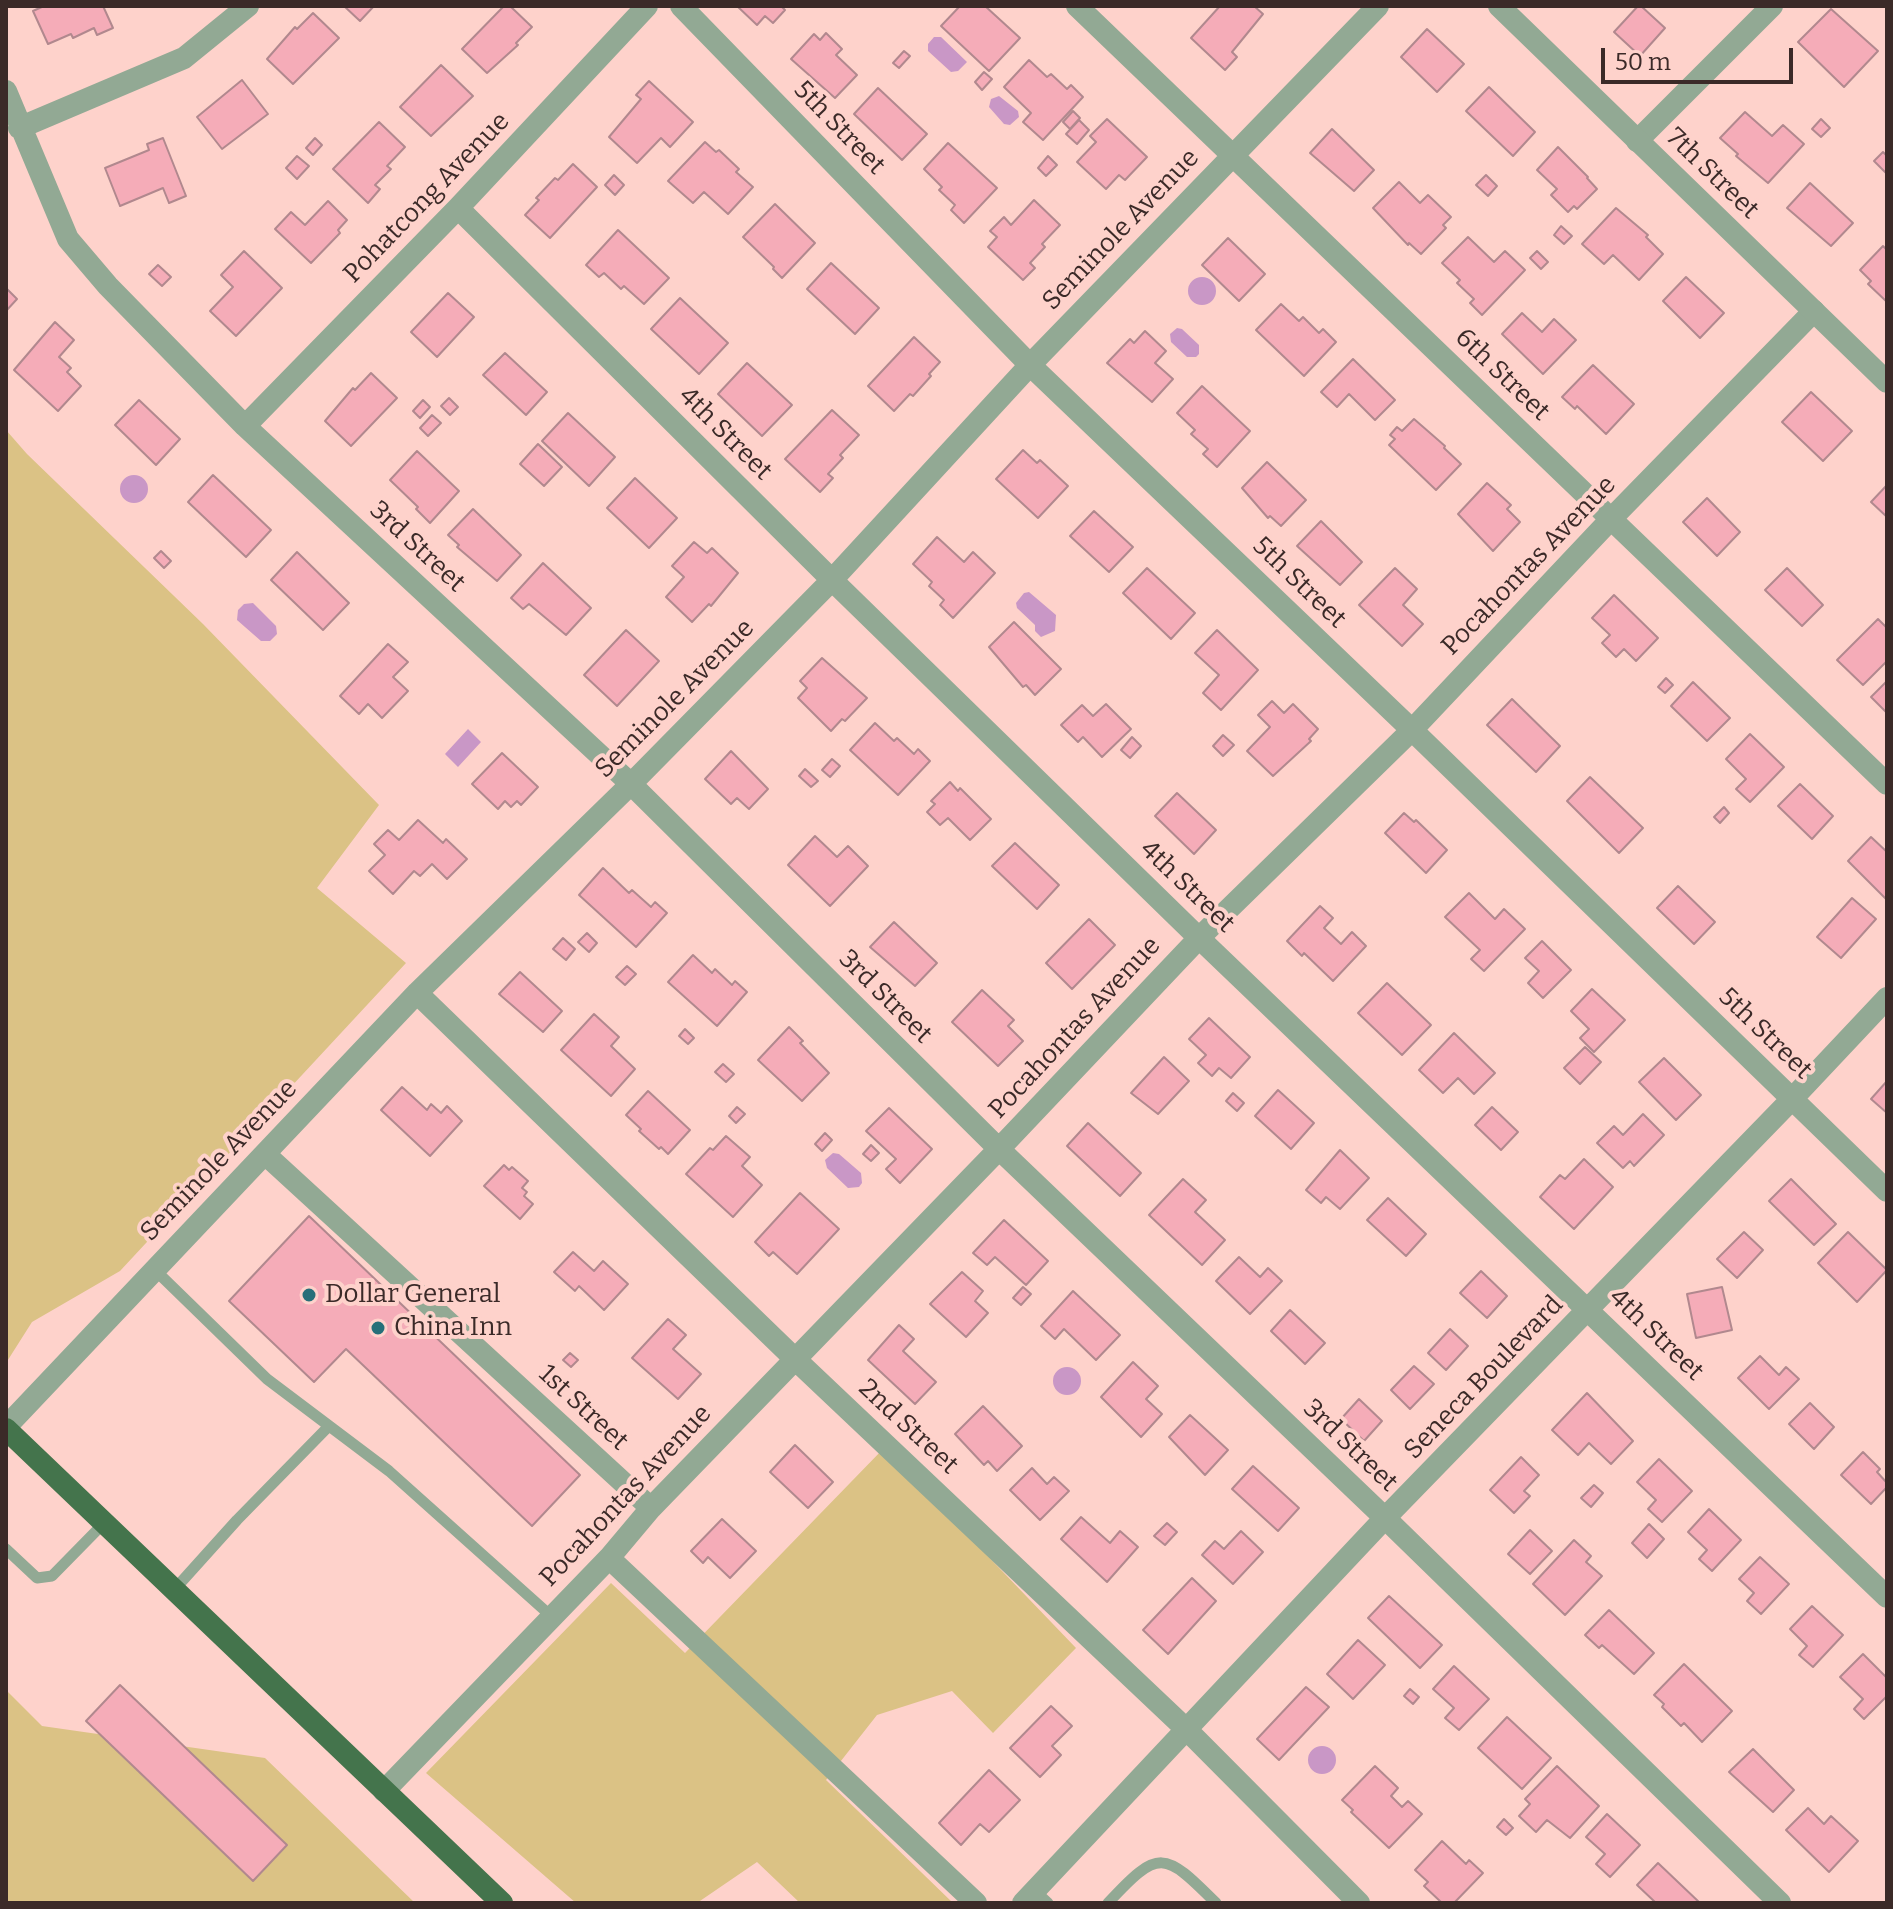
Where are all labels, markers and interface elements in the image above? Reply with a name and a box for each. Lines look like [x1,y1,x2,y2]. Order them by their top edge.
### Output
scale bar [1605,32,1797,82]
text: 50 m [1615,48,1671,76]
street label: 5th Street [787,75,891,181]
street label: Pohatcong Avenue [338,106,516,290]
street label: 7th Street [1659,122,1765,226]
street label: Seminole Avenue [1036,143,1206,317]
street label: 6th Street [1448,322,1556,428]
street label: 4th Street [672,381,778,487]
street label: Pocahontas Avenue [1435,470,1623,662]
street label: 3rd Street [363,495,471,599]
street label: 5th Street [1246,531,1352,635]
street label: Seminole Avenue [589,613,761,785]
street label: 4th Street [1133,834,1241,940]
street label: Pocahontas Avenue [983,931,1167,1125]
street label: 3rd Street [832,944,938,1050]
street label: 5th Street [1712,982,1818,1086]
street label: Seminole Avenue [134,1074,304,1248]
place label: Dollar General [325,1279,500,1311]
street label: 4th Street [1602,1282,1710,1388]
marker: Dollar General [300,1286,318,1304]
street label: Seneca Boulevard [1398,1290,1570,1466]
place label: China Inn [394,1312,512,1344]
marker: China Inn [369,1319,387,1337]
street label: 1st Street [532,1359,634,1457]
street label: 2nd Street [852,1373,964,1481]
street label: 3rd Street [1296,1393,1404,1499]
street label: Pocahontas Avenue [534,1399,718,1593]

